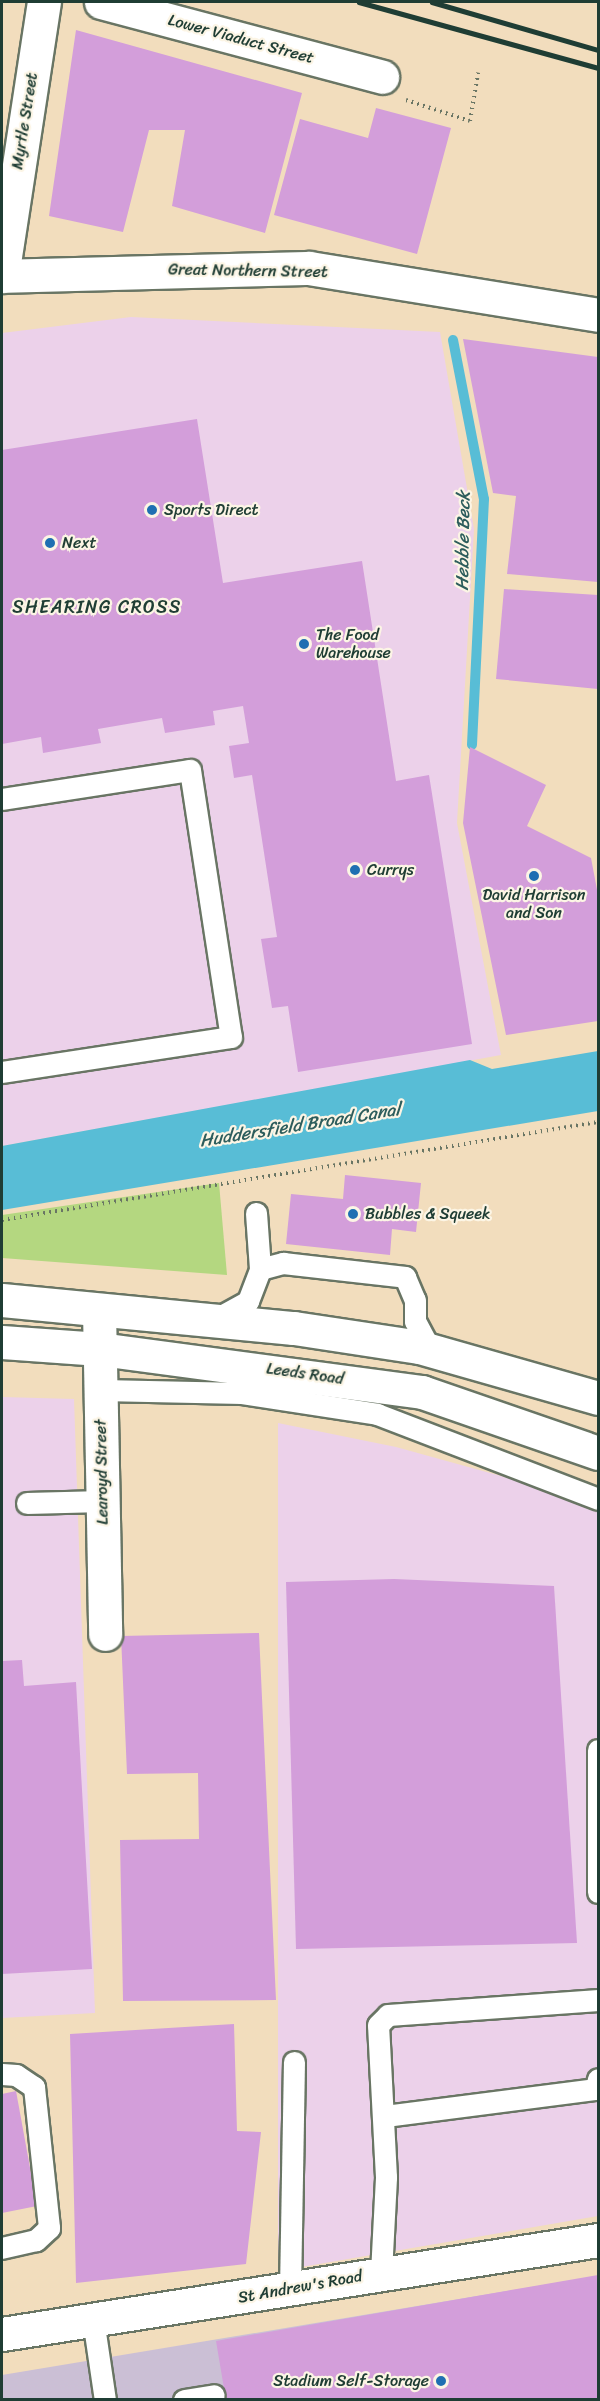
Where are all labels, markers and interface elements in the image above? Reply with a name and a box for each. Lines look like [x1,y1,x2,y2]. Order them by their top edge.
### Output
street label: Lower Viaduct Street [166,10,316,68]
street label: Myrtle Street [8,71,42,171]
street label: Great Northern Street [168,260,328,282]
water label: Hebble Beck [451,491,475,591]
place label: Sports Direct [164,500,258,520]
marker: Sports Direct [145,503,159,517]
place label: Next [62,533,96,553]
marker: Next [43,536,57,550]
district label: SHEARING CROSS [14,596,180,618]
place label: The Food Warehouse [316,625,391,663]
marker: The Food Warehouse [297,637,311,651]
place label: Currys [367,860,414,880]
marker: Currys [348,863,362,877]
marker: David Harrison and Son [527,869,541,883]
place label: David Harrison and Son [483,885,585,923]
water label: Huddersfield Broad Canal [198,1098,402,1152]
place label: Bubbles & Squeek [365,1204,490,1224]
marker: Bubbles & Squeek [346,1207,360,1221]
street label: Leeds Road [265,1359,345,1389]
street label: Learoyd Street [91,1419,113,1525]
street label: St Andrew's Road [236,2267,364,2307]
place label: Stadium Self-Storage [273,2371,429,2391]
marker: Stadium Self-Storage [434,2374,448,2388]

